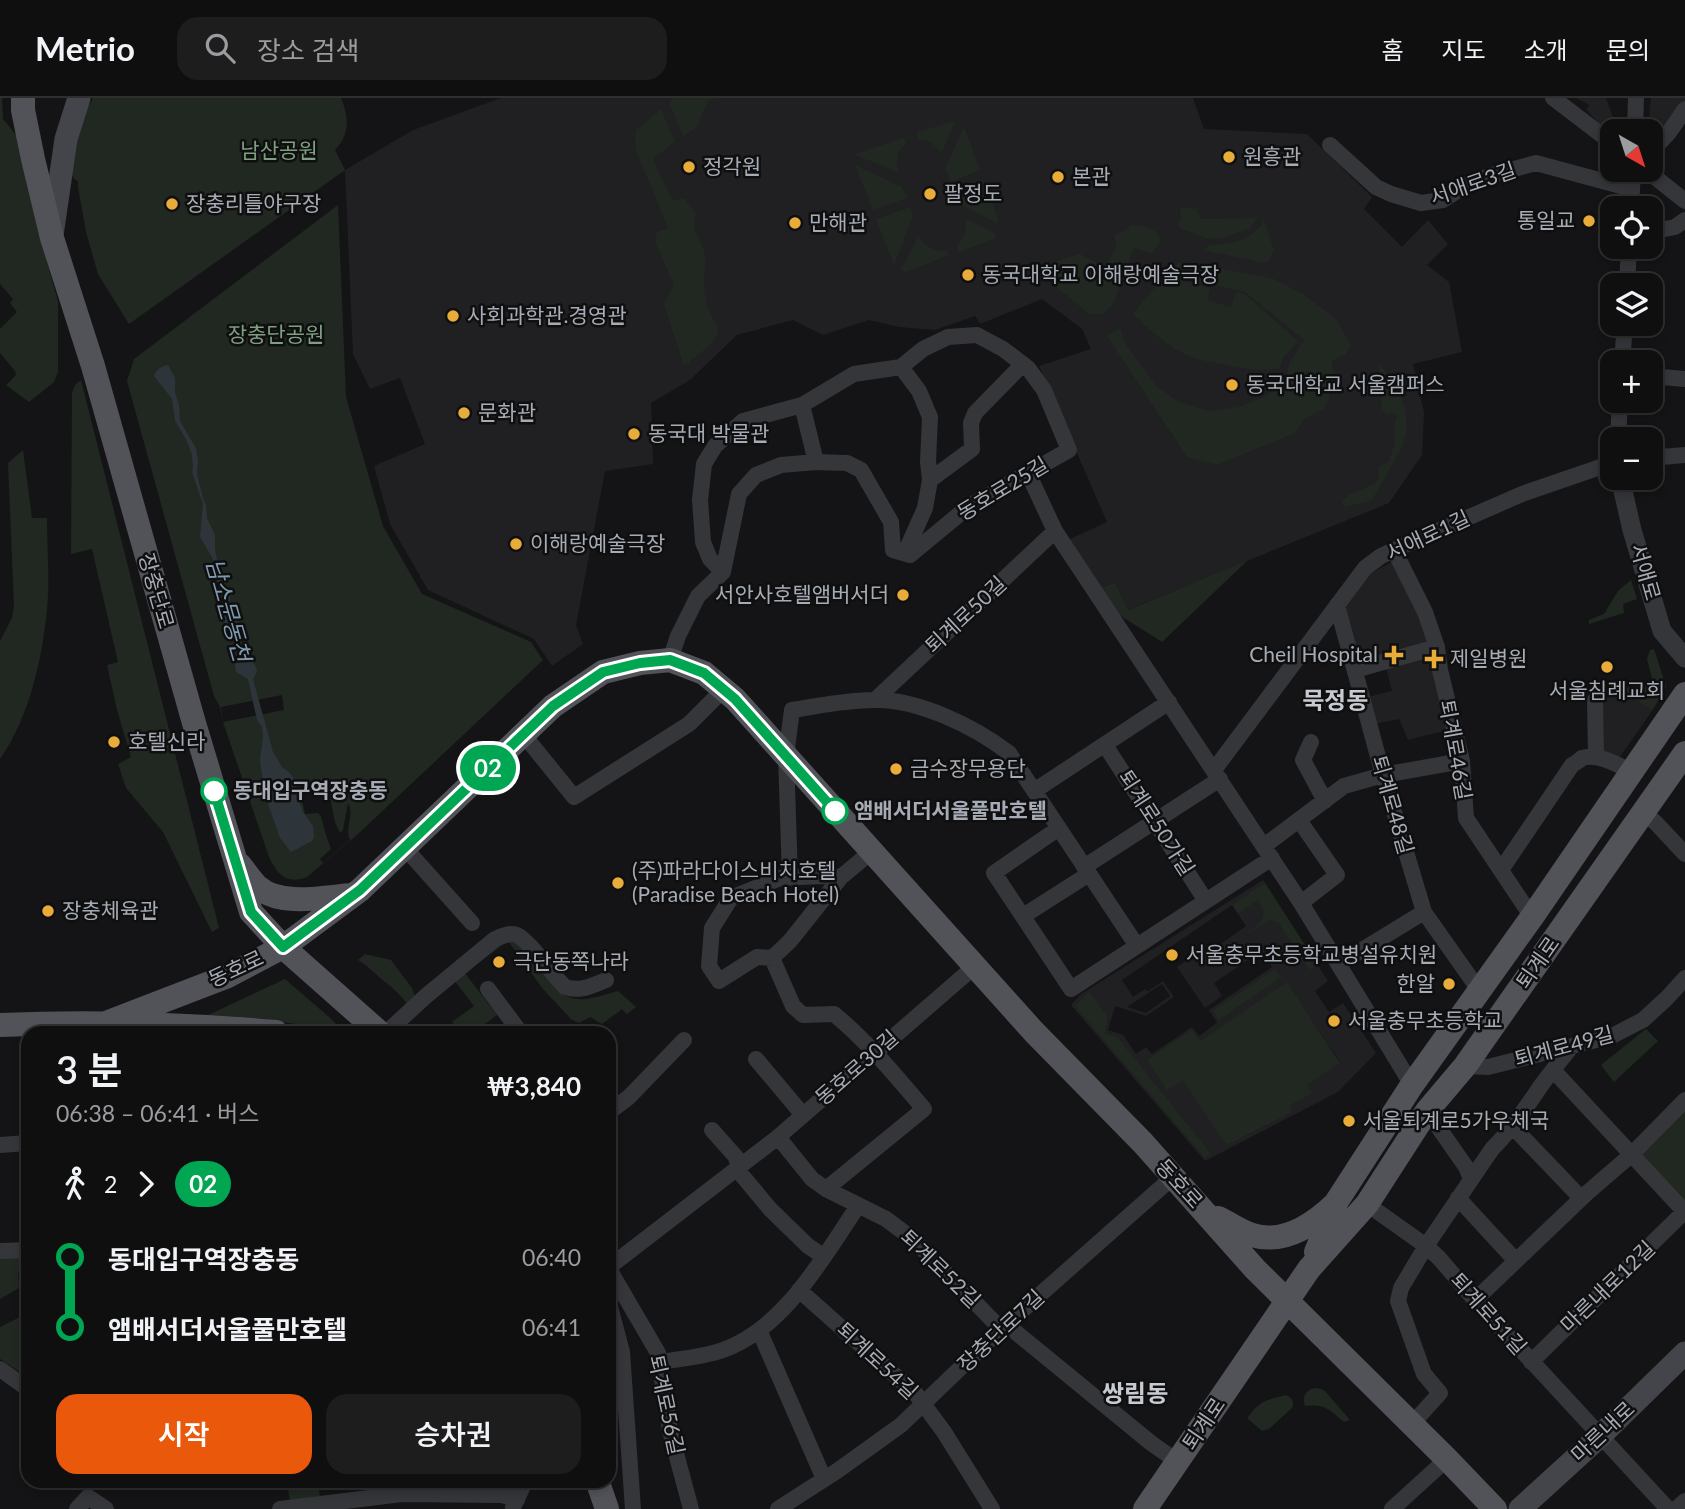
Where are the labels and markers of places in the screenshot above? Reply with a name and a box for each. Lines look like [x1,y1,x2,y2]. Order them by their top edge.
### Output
place label: 원흥관 [1243,143,1301,168]
marker: 원흥관 [1221,149,1237,165]
place label: 정각원 [703,153,761,178]
marker: 정각원 [681,159,697,175]
place label: 본관 [1072,163,1111,188]
marker: 본관 [1050,169,1066,185]
place label: 팔정도 [944,180,1002,205]
marker: 팔정도 [922,186,938,202]
place label: 장충리틀야구장 [186,190,321,215]
marker: 장충리틀야구장 [164,196,180,212]
place label: 통일교 [1517,207,1575,232]
place label: 만해관 [809,209,867,234]
marker: 통일교 [1581,213,1597,229]
marker: 만해관 [787,215,803,231]
place label: 동국대학교 이해랑예술극장 [982,261,1219,286]
marker: 동국대학교 이해랑예술극장 [960,267,976,283]
place label: 사회과학관.경영관 [467,302,627,327]
marker: 사회과학관.경영관 [445,308,461,324]
place label: 동국대학교 서울캠퍼스 [1246,371,1445,396]
marker: 동국대학교 서울캠퍼스 [1224,377,1240,393]
place label: 문화관 [478,399,536,424]
marker: 문화관 [456,405,472,421]
place label: 동국대 박물관 [648,420,769,445]
marker: 동국대 박물관 [626,426,642,442]
place label: 이해랑예술극장 [530,530,665,555]
marker: 이해랑예술극장 [508,536,524,552]
place label: 서안사호텔앰버서더 [715,581,889,606]
marker: 서안사호텔앰버서더 [895,587,911,603]
place label: Cheil Hospital [1249,641,1378,666]
marker: Cheil Hospital [1384,645,1404,665]
place label: 제일병원 [1450,645,1527,670]
marker: 제일병원 [1424,649,1444,669]
marker: 서울침례교회 [1599,659,1615,675]
place label: 서울침례교회 [1549,677,1665,702]
place label: 호텔신라 [128,728,205,753]
marker: 호텔신라 [106,734,122,750]
place label: 금수장무용단 [910,755,1026,780]
marker: 금수장무용단 [888,761,904,777]
place label: 동대입구역장충동 [233,777,388,802]
marker: 동대입구역장충동 [201,778,227,804]
place label: 앰배서더서울풀만호텔 [854,797,1047,822]
marker: 앰배서더서울풀만호텔 [822,798,848,824]
place label: (주)파라다이스비치호텔 (Paradise Beach Hotel) [632,857,839,906]
marker: (주)파라다이스비치호텔 (Paradise Beach Hotel) [610,875,626,891]
place label: 장충체육관 [62,897,159,922]
marker: 장충체육관 [40,903,56,919]
place label: 서울충무초등학교병설유치원 [1186,941,1437,966]
marker: 서울충무초등학교병설유치원 [1164,947,1180,963]
place label: 극단동쪽나라 [513,948,629,973]
marker: 극단동쪽나라 [491,954,507,970]
place label: 한알 [1396,970,1435,995]
marker: 한알 [1441,976,1457,992]
place label: 서울충무초등학교 [1348,1007,1503,1032]
marker: 서울충무초등학교 [1326,1013,1342,1029]
place label: 서울퇴계로5가우체국 [1363,1107,1549,1132]
marker: 서울퇴계로5가우체국 [1341,1113,1357,1129]

